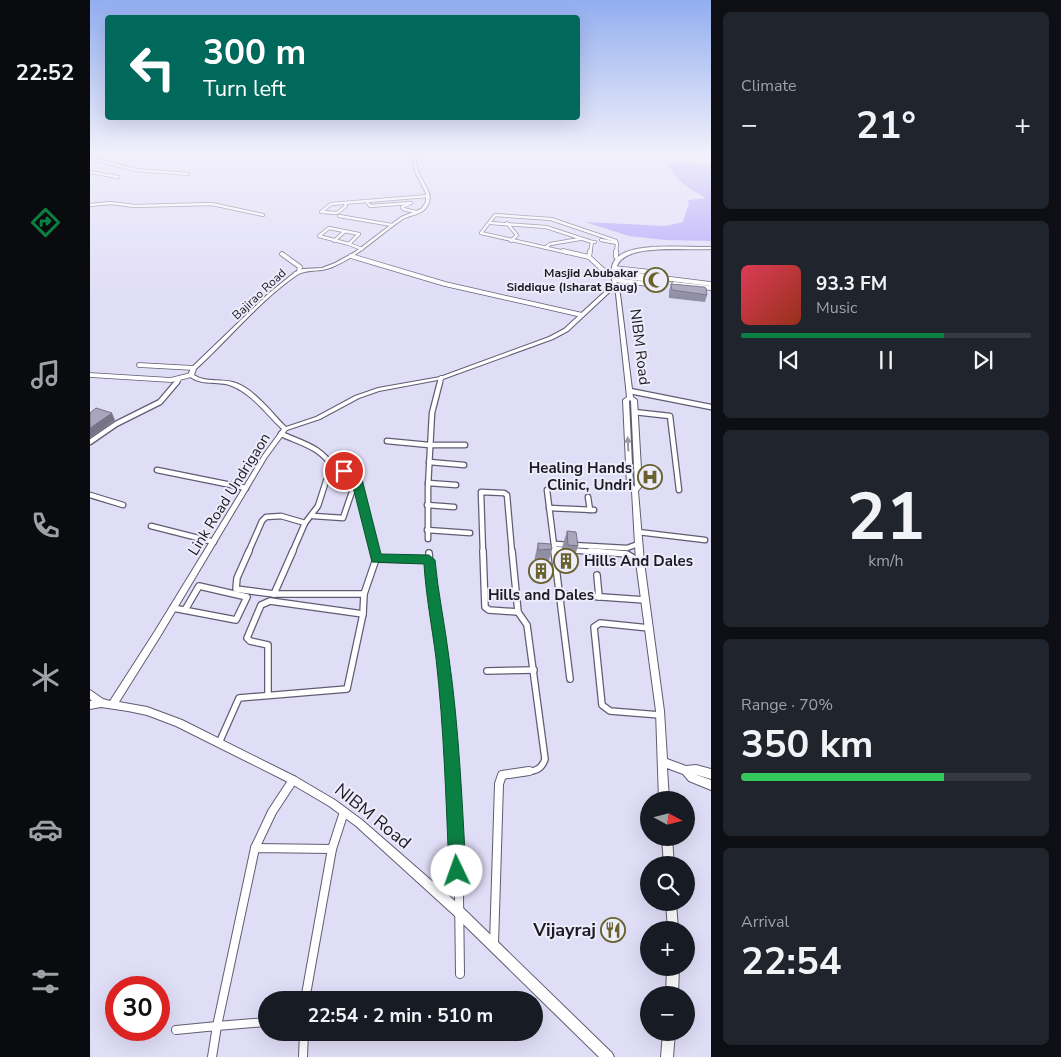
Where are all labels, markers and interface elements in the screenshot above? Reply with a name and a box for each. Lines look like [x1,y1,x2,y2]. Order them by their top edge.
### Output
text: 300 m [203,29,306,76]
icon: left [120,35,185,100]
text: 22:52 [16,58,74,88]
text: Turn left [203,74,286,104]
text: Climate [741,75,796,97]
text: 21° [856,100,916,151]
text: − [741,106,758,144]
text: + [1014,106,1031,144]
icon: directions [28,205,63,240]
street label: Bajirao Road [229,265,289,323]
place label: Masjid Abubakar Siddique (Isharat Baug) [507,265,638,295]
mosque icon: Masjid Abubakar Siddique (Isharat Baug) [643,267,669,293]
text: 93.3 FM [816,271,887,297]
text: Music [816,297,857,319]
street label: NIBM Road [625,308,655,386]
icon: previous [775,346,803,374]
icon: pause [872,346,900,374]
icon: next [969,346,997,374]
icon: music [28,357,63,392]
street label: Link Road Undrigaon [183,429,275,559]
one-way arrow [624,436,632,452]
pin [323,450,365,492]
icon: arrive [330,457,358,485]
place label: Healing Hands Clinic, Undri [529,458,632,495]
hospital icon: Healing Hands Clinic, Undri [637,464,663,490]
text: 21 [847,473,925,562]
icon: phone [28,508,63,543]
building icon: Hills And Dales [553,548,579,574]
text: km/h [868,550,904,572]
place label: Hills And Dales [584,551,693,571]
building icon: Hills and Dales [528,558,554,584]
place label: Hills and Dales [488,585,594,605]
icon: climate [28,660,63,695]
text: Range · 70% [741,694,833,716]
text: 350 km [741,719,873,770]
street label: NIBM Road [330,778,416,854]
north arrow [640,791,695,846]
map controls [640,791,695,1041]
icon: car [28,812,63,847]
position arrow [430,844,482,896]
button: search [640,856,695,911]
text: Arrival [741,911,789,933]
restaurant icon: Vijayraj [600,917,626,943]
place label: Vijayraj [532,918,596,942]
button: + [640,921,695,976]
text: 22:54 [741,936,842,987]
icon: filters [28,964,63,999]
speed limit sign: 30 [105,976,170,1041]
button: − [640,986,695,1041]
text: 22:54 · 2 min · 510 m [308,1003,493,1029]

